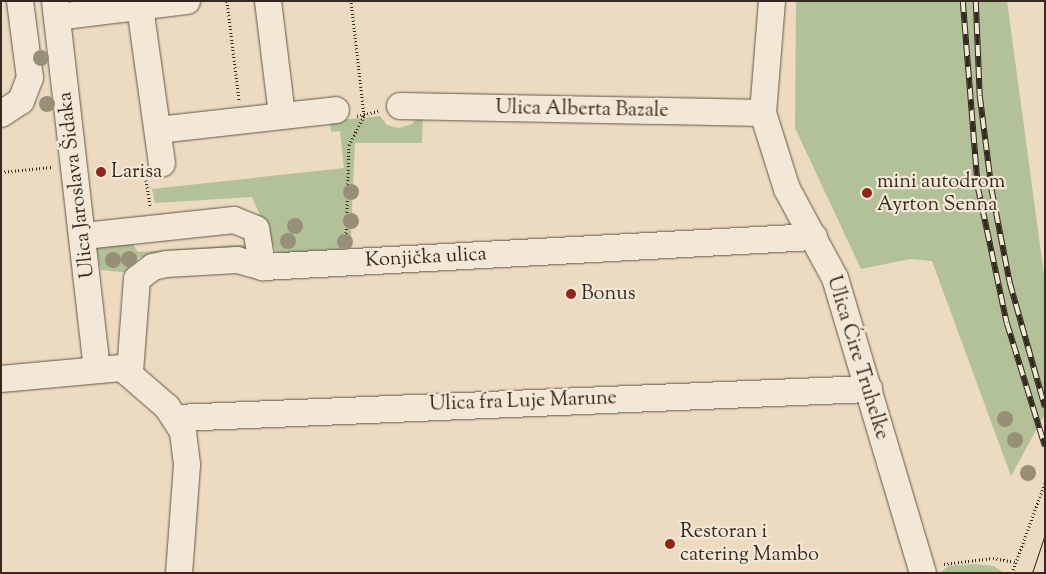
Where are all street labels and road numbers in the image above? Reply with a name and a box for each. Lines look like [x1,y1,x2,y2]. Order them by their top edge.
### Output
street label: Ulica Jaroslava Šidaka [54,90,100,280]
street label: Ulica Alberta Bazale [495,96,669,124]
street label: Konjička ulica [365,243,487,273]
street label: Ulica Ćire Truhelke [821,273,893,443]
street label: Ulica fra Luje Marune [429,387,617,417]

